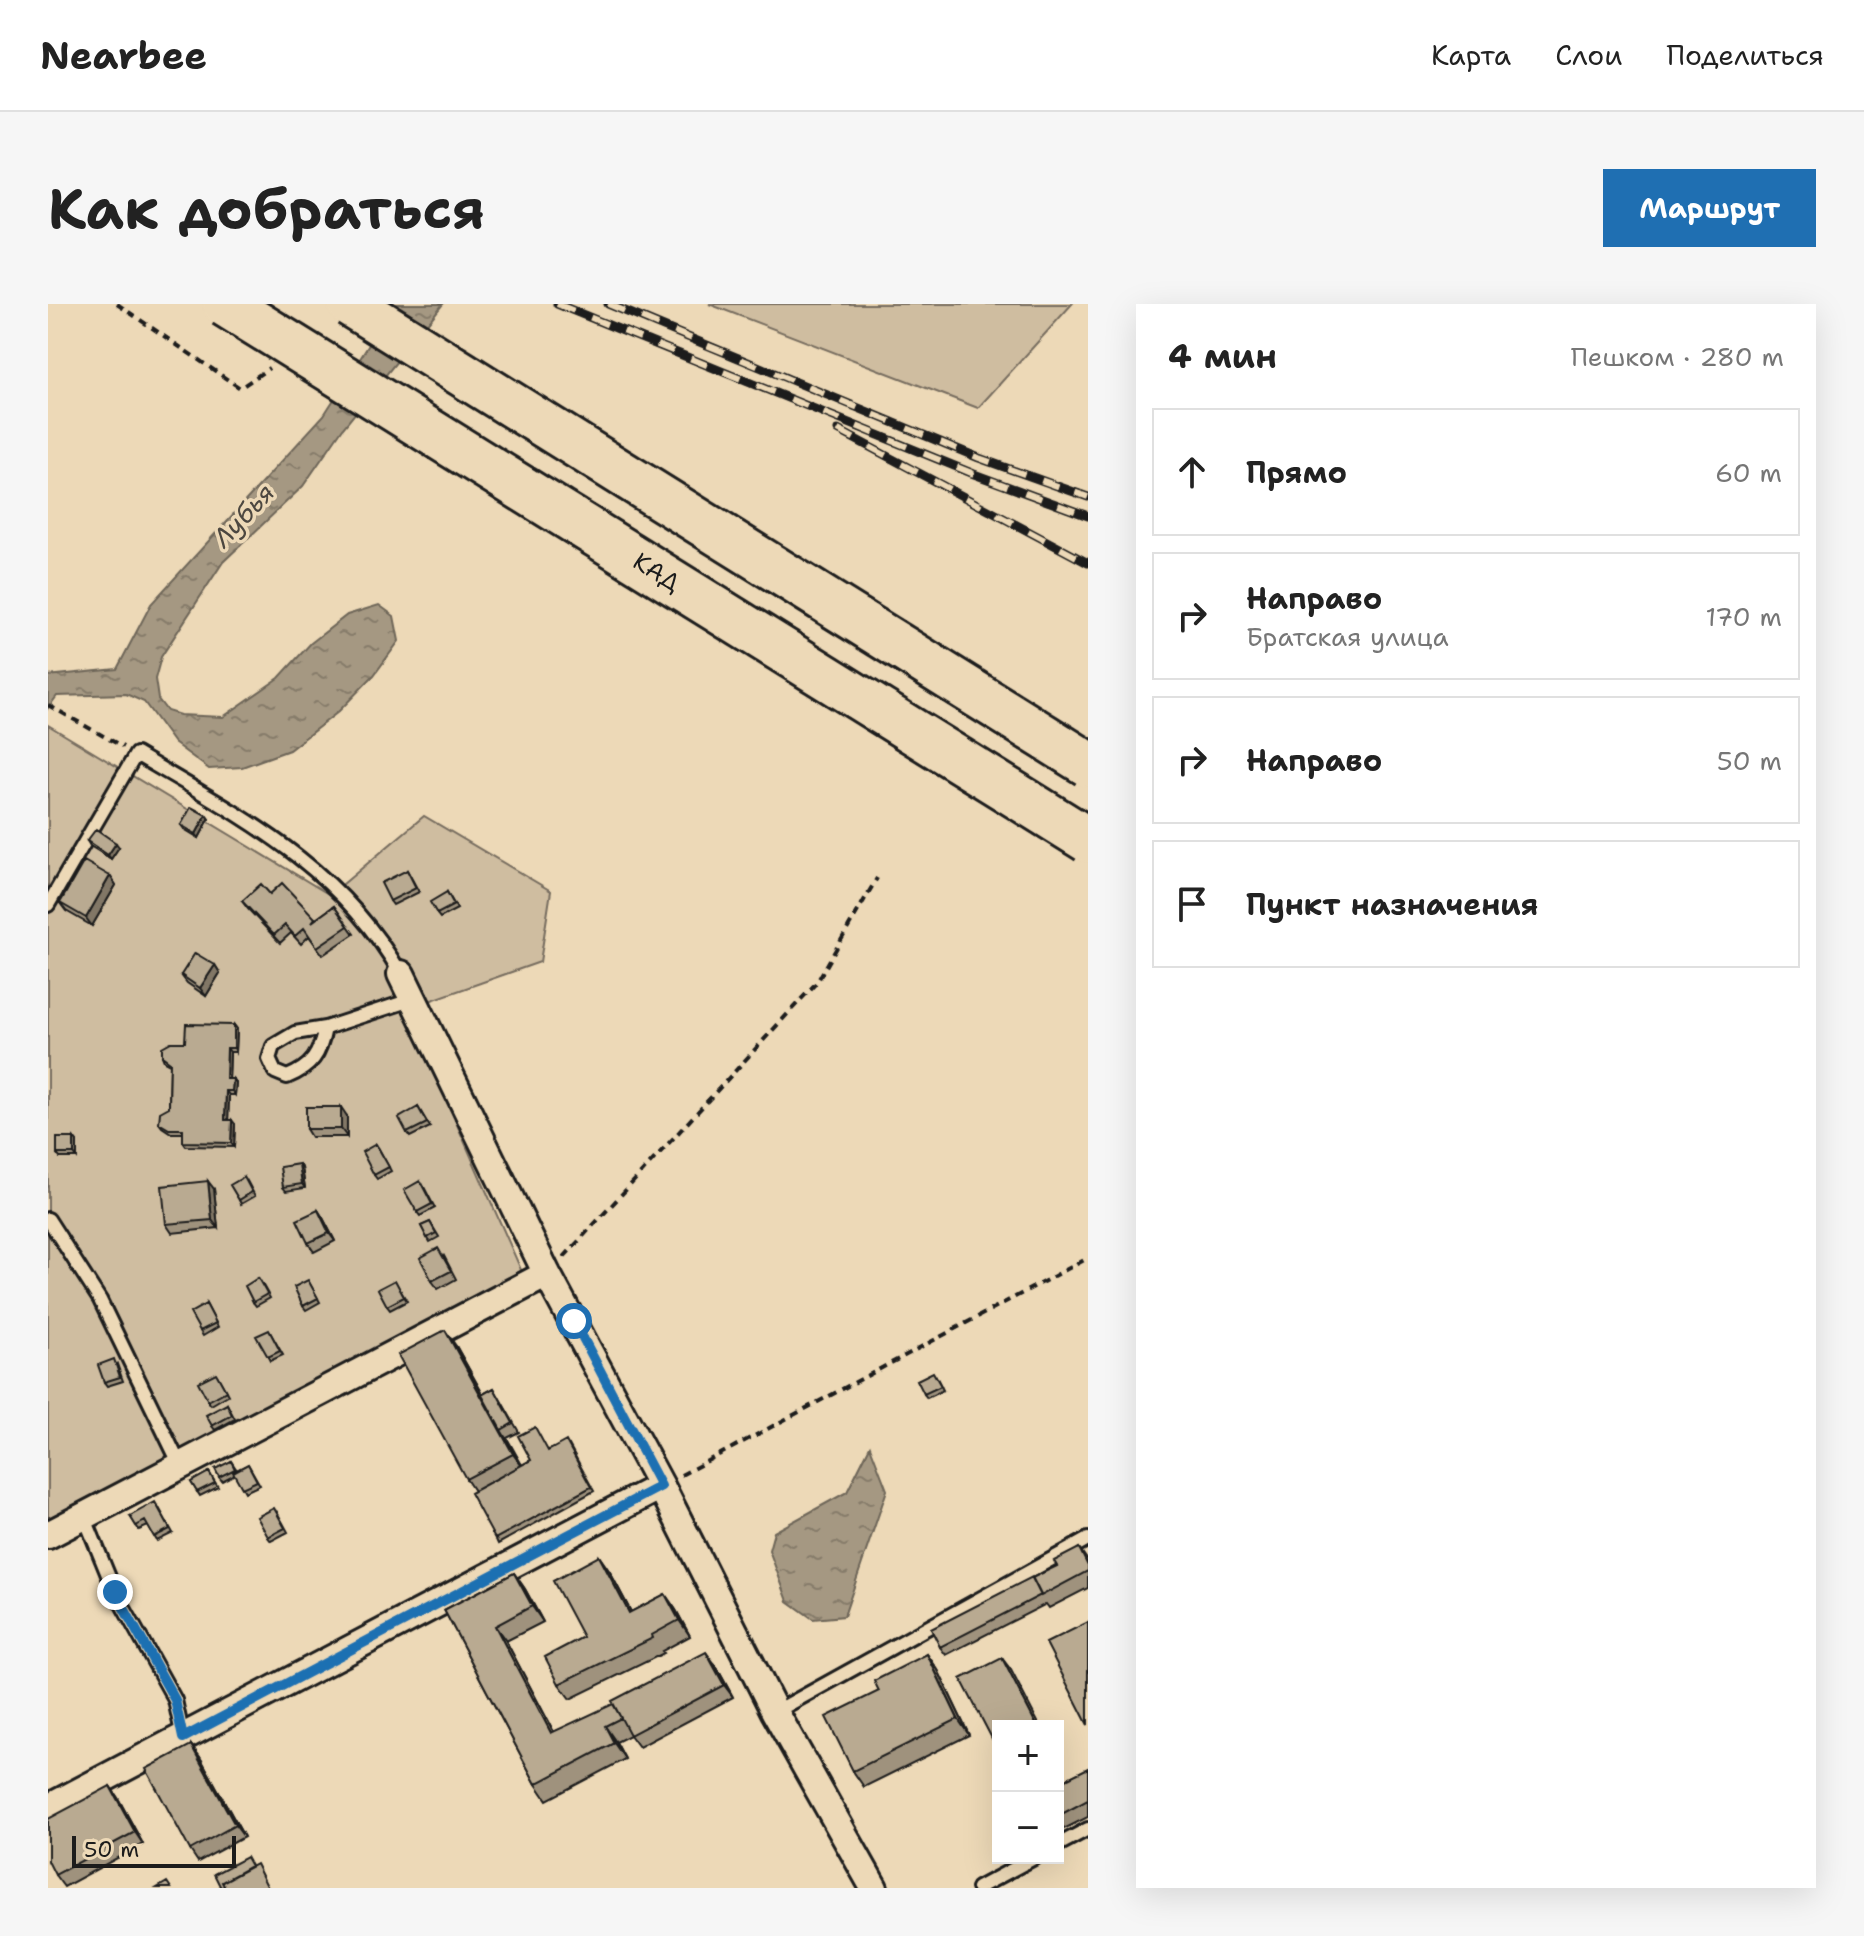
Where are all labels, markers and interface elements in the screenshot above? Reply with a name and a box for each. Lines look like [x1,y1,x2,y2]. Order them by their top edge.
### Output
text: Nearbee [40,30,207,81]
text: Карта [1431,36,1511,74]
text: Слои [1555,36,1622,74]
text: Поделиться [1666,36,1824,74]
button: Маршрут [1603,169,1816,247]
text: Как добраться [48,171,485,246]
text: 4 мин [1168,333,1277,379]
text: Пешком · 280 m [1571,339,1784,374]
icon: ahead [1170,450,1214,494]
text: Прямо [1246,452,1347,493]
text: 60 m [1715,455,1782,490]
water label: Лубья [204,475,282,555]
street label: КАД [627,545,686,599]
text: Направо [1246,578,1382,619]
icon: right [1170,594,1214,638]
text: 170 m [1705,599,1782,634]
text: Братская улица [1246,619,1449,654]
icon: right [1170,738,1214,782]
text: Направо [1246,740,1382,781]
text: 50 m [1717,743,1782,778]
icon: arrive [1170,882,1214,926]
text: Пункт назначения [1246,884,1538,925]
route start [556,1303,592,1339]
route end [97,1574,133,1610]
map controls [992,1720,1064,1864]
button: + [992,1720,1064,1792]
button: − [992,1792,1064,1864]
scale bar [72,1832,236,1868]
text: 50 m [84,1835,139,1864]

